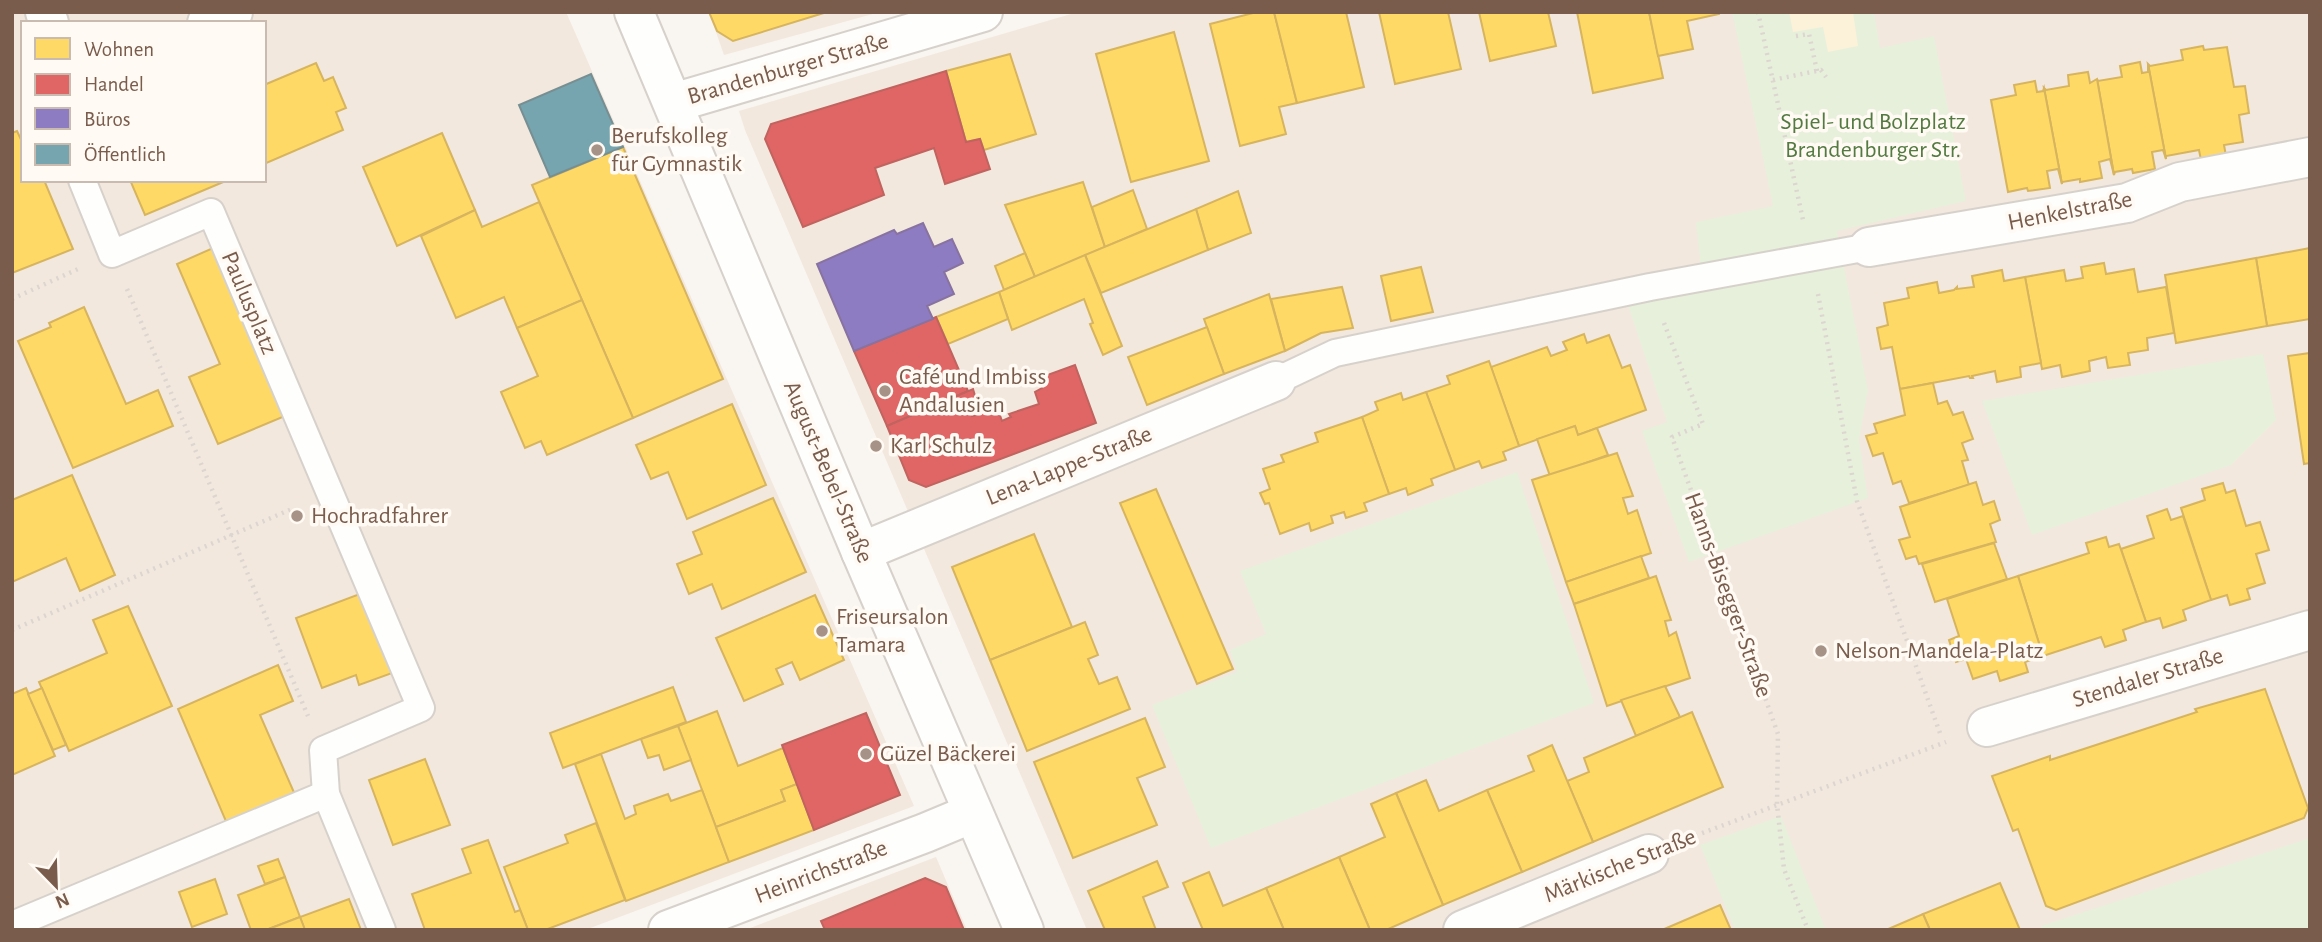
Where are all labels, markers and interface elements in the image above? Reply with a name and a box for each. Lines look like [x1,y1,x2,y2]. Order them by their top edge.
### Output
legend [21,21,266,182]
street label: Brandenburger Straße [685,29,891,109]
text: Wohnen [84,39,154,60]
text: Handel [84,74,144,95]
text: Büros [84,109,131,130]
park label: Spiel- und Bolzplatz Brandenburger Str. [1780,110,1966,162]
place label: Berufskolleg für Gymnastik [611,124,742,176]
marker: Berufskolleg für Gymnastik [589,142,605,158]
text: Öffentlich [84,143,166,165]
street label: Henkelstraße [2006,187,2134,235]
street label: Paulusplatz [217,248,281,358]
place label: Café und Imbiss Andalusien [899,365,1046,417]
street label: August-Bebel-Straße [779,378,877,566]
marker: Café und Imbiss Andalusien [877,383,893,399]
street label: Lena-Lappe-Straße [983,422,1155,510]
place label: Karl Schulz [890,434,992,458]
marker: Karl Schulz [868,438,884,454]
street label: Hanns-Bisegger-Straße [1680,489,1776,701]
place label: Hochradfahrer [311,504,448,528]
marker: Hochradfahrer [289,508,305,524]
place label: Friseursalon Tamara [836,605,949,657]
marker: Friseursalon Tamara [814,623,830,639]
place label: Nelson-Mandela-Platz [1835,639,2044,663]
marker: Nelson-Mandela-Platz [1813,643,1829,659]
street label: Stendaler Straße [2070,644,2226,712]
place label: Güzel Bäckerei [880,742,1016,766]
marker: Güzel Bäckerei [858,746,874,762]
street label: Märkische Straße [1541,825,1699,907]
street label: Heinrichstraße [751,836,891,908]
north arrow [21,851,91,921]
text: N [52,889,72,912]

